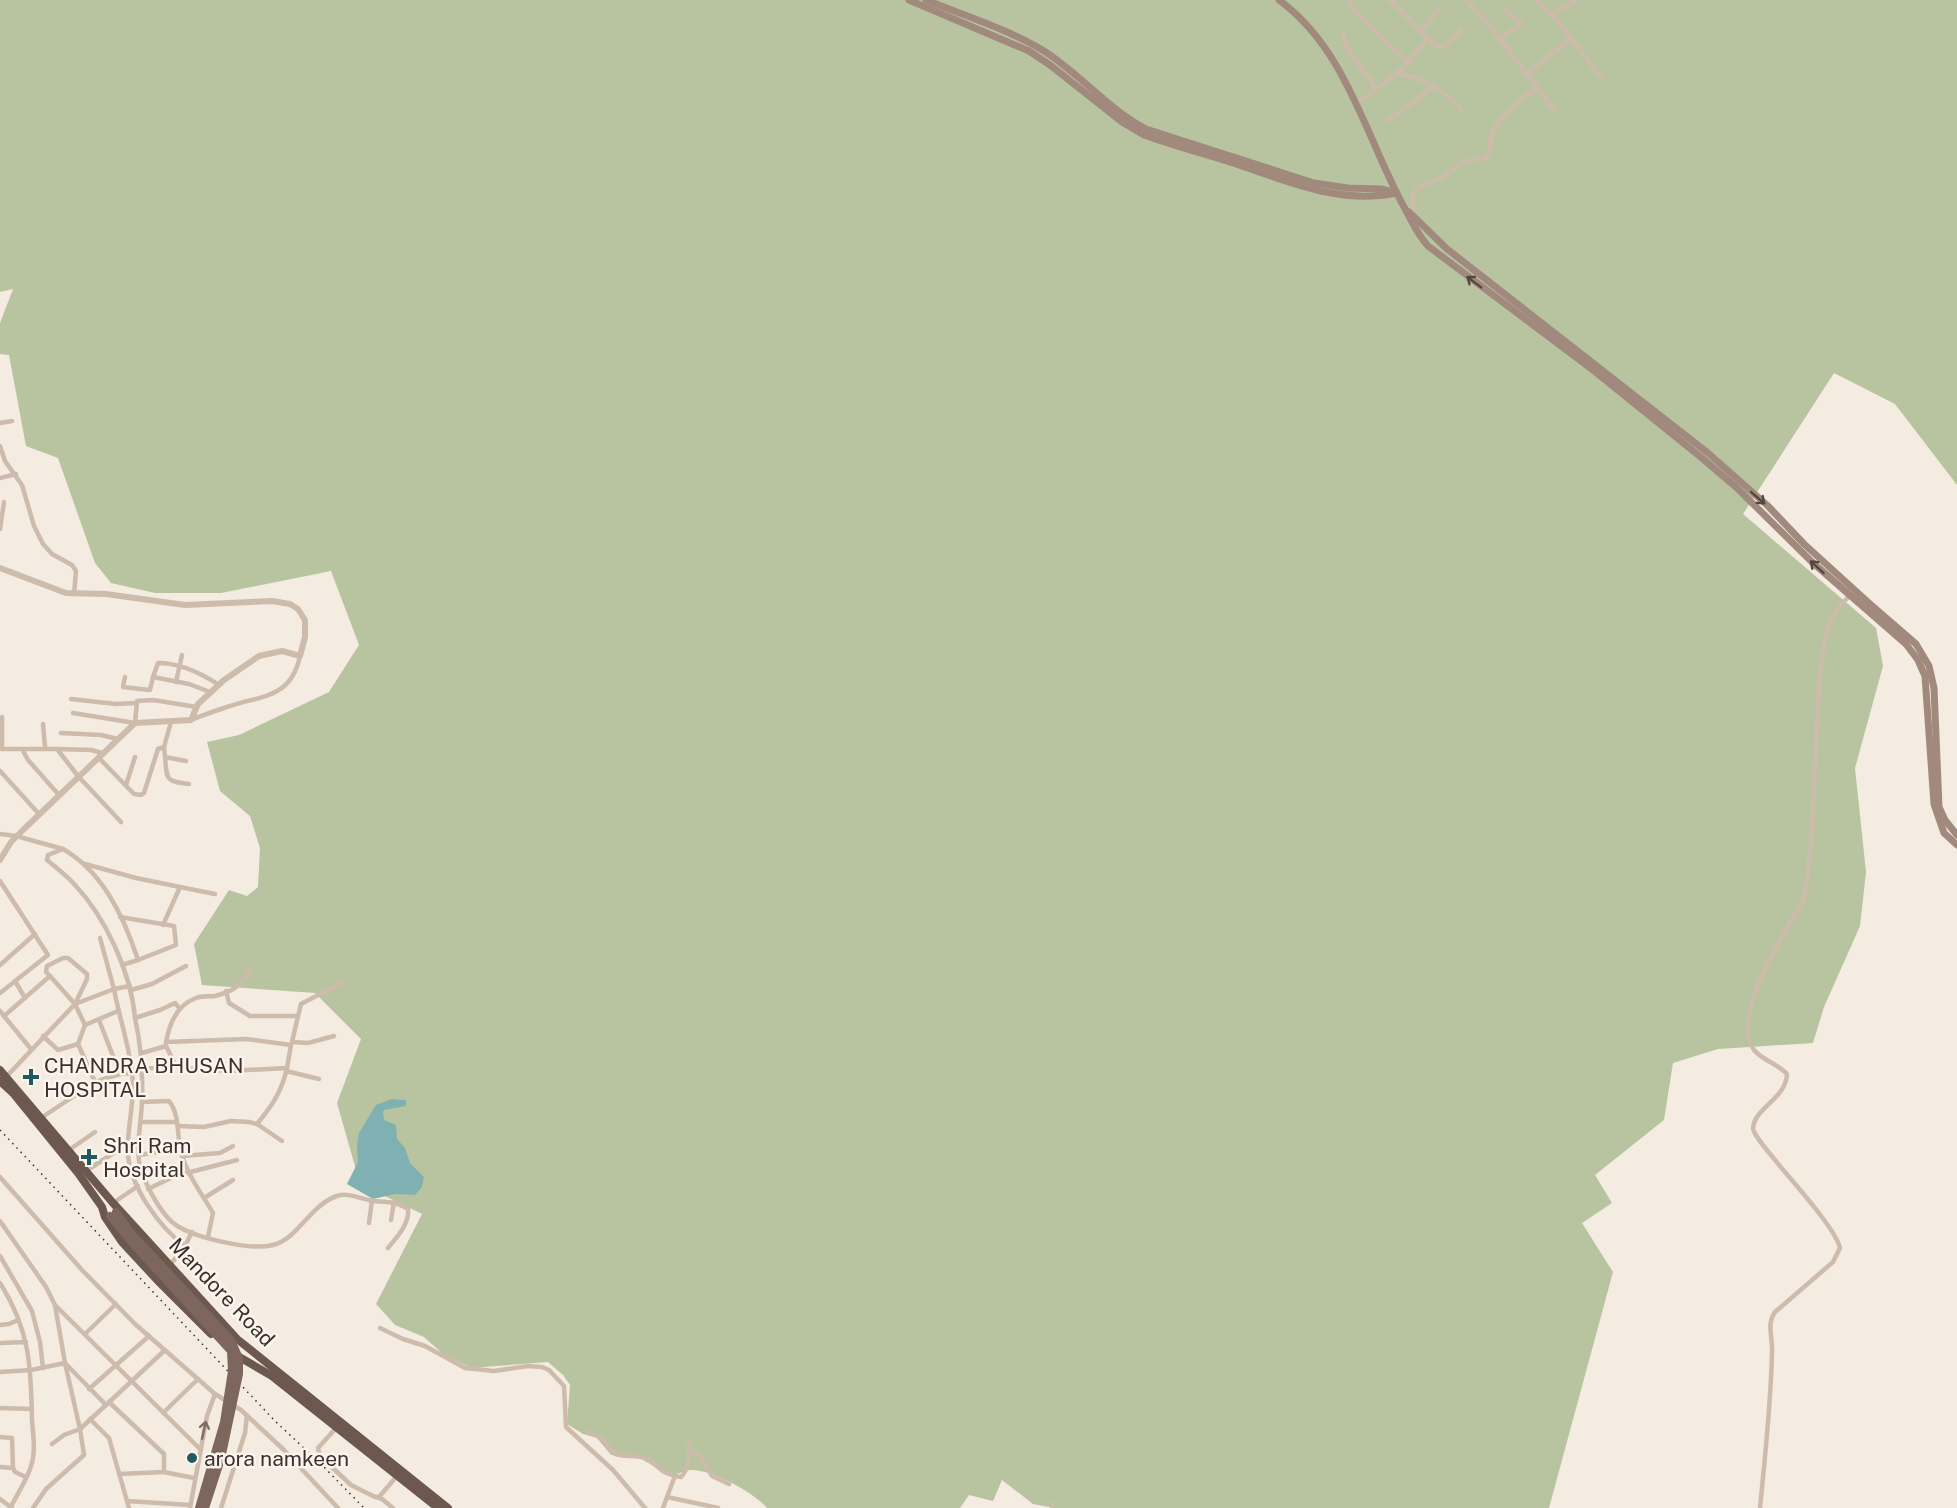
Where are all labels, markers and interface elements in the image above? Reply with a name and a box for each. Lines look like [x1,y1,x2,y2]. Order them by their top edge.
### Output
one-way arrow [1466,275,1482,288]
one-way arrow [1750,490,1766,504]
one-way arrow [1810,560,1825,574]
place label: CHANDRA BHUSAN HOSPITAL [44,1053,244,1102]
marker: CHANDRA BHUSAN HOSPITAL [22,1068,40,1086]
place label: Shri Ram Hospital [103,1133,191,1182]
marker: Shri Ram Hospital [80,1148,98,1166]
street label: Mandore Road [164,1232,280,1352]
one-way arrow [199,1421,210,1440]
place label: arora namkeen [204,1446,349,1471]
marker: arora namkeen [185,1451,199,1465]

